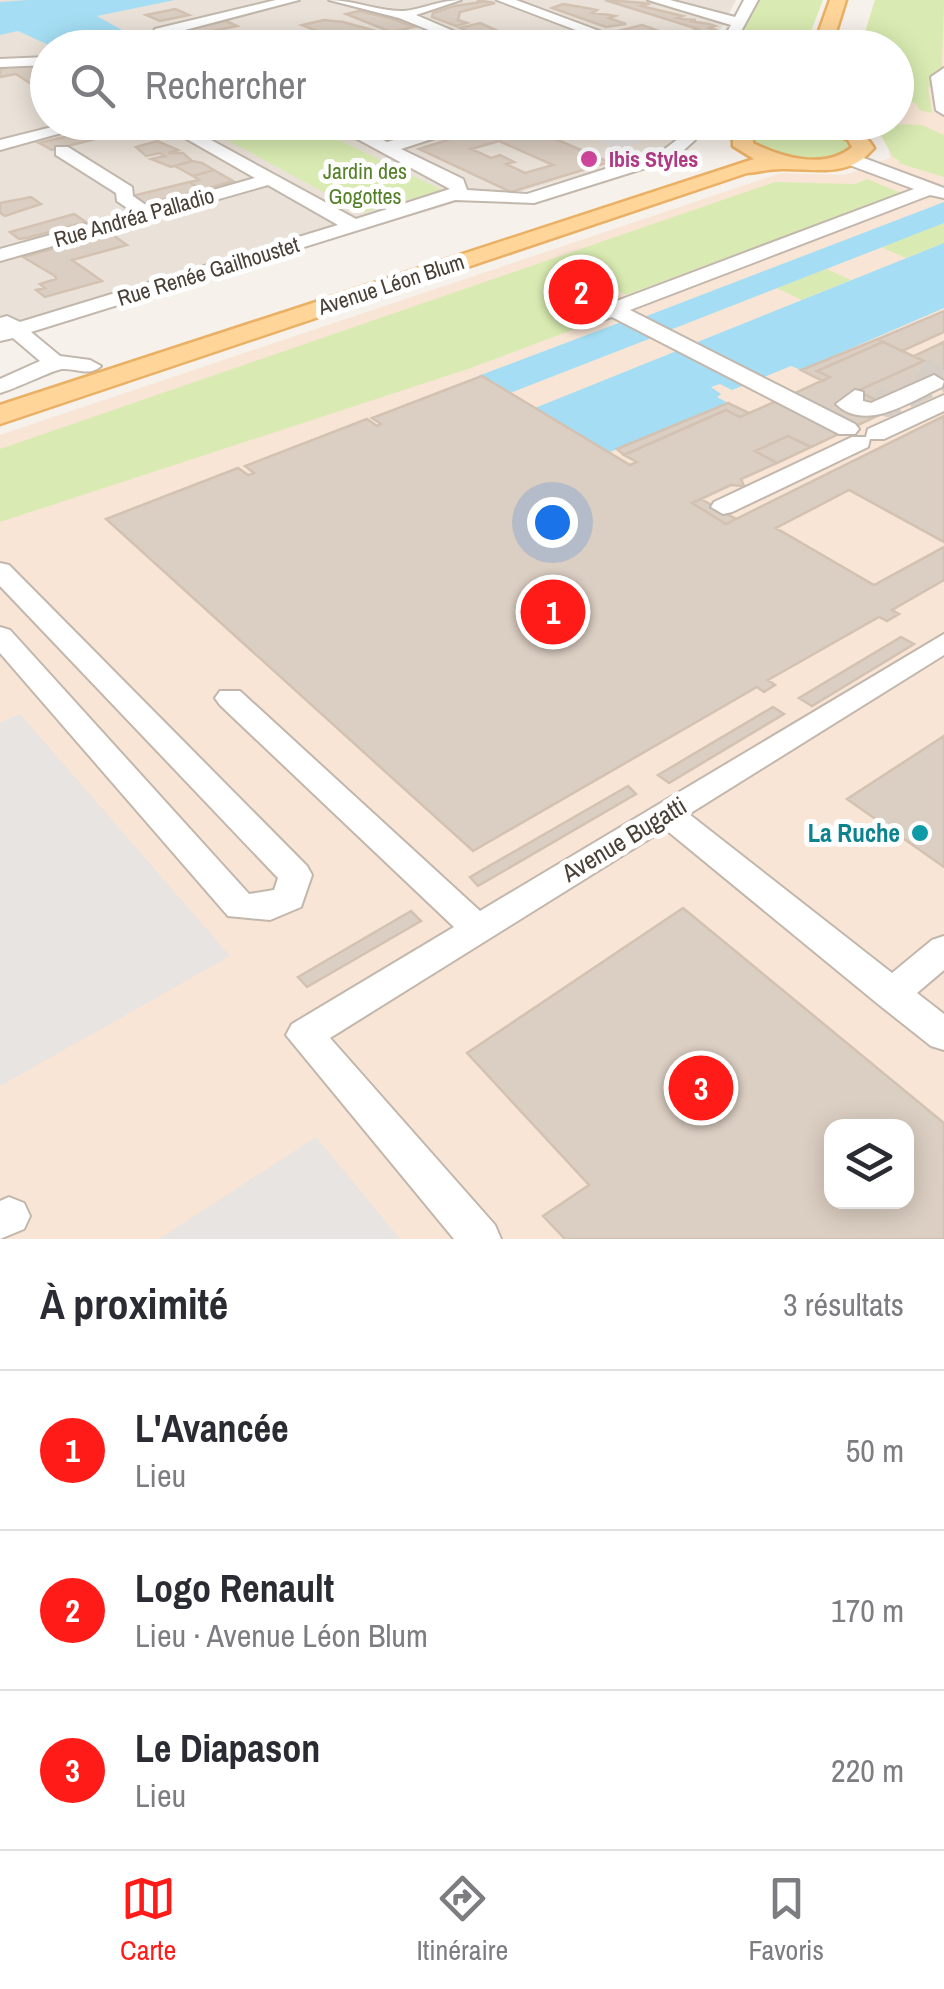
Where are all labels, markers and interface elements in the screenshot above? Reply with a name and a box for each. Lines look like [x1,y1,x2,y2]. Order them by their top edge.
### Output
search box [30,30,914,140]
icon: search [65,58,120,113]
text: Rechercher [145,60,306,111]
place label: Ibis Styles [609,144,698,174]
marker: Ibis Styles [578,148,600,170]
park label: Jardin des Gogottes [323,156,407,211]
street label: Rue Andréa Palladio [50,180,218,254]
street label: Rue Renée Gailhoustet [113,229,303,313]
street label: Avenue Léon Blum [313,246,468,322]
pin: 2 [548,254,614,330]
your location [527,497,578,548]
pin: 1 [520,574,586,650]
street label: Avenue Bugatti [554,788,693,890]
place label: La Ruche [808,816,900,850]
marker: La Ruche [909,822,931,844]
pin: 3 [668,1050,734,1126]
map controls [824,1119,914,1209]
button: layers [824,1119,914,1209]
text: À proximité [40,1276,228,1332]
text: 3 résultats [783,1283,904,1326]
text: L'Avancée [135,1403,288,1454]
text: 1 [65,1429,80,1472]
text: 50 m [846,1429,904,1472]
text: Lieu [135,1454,186,1497]
text: Logo Renault [135,1563,334,1614]
text: 2 [65,1589,80,1632]
text: 170 m [831,1589,904,1632]
text: Lieu · Avenue Léon Blum [135,1614,428,1657]
text: Le Diapason [135,1723,320,1774]
text: 3 [65,1749,80,1792]
text: 220 m [831,1749,904,1792]
text: Lieu [135,1774,186,1817]
tab: Carte [120,1871,176,1969]
tab: Itinéraire [416,1871,508,1969]
tab: Favoris [748,1871,824,1969]

